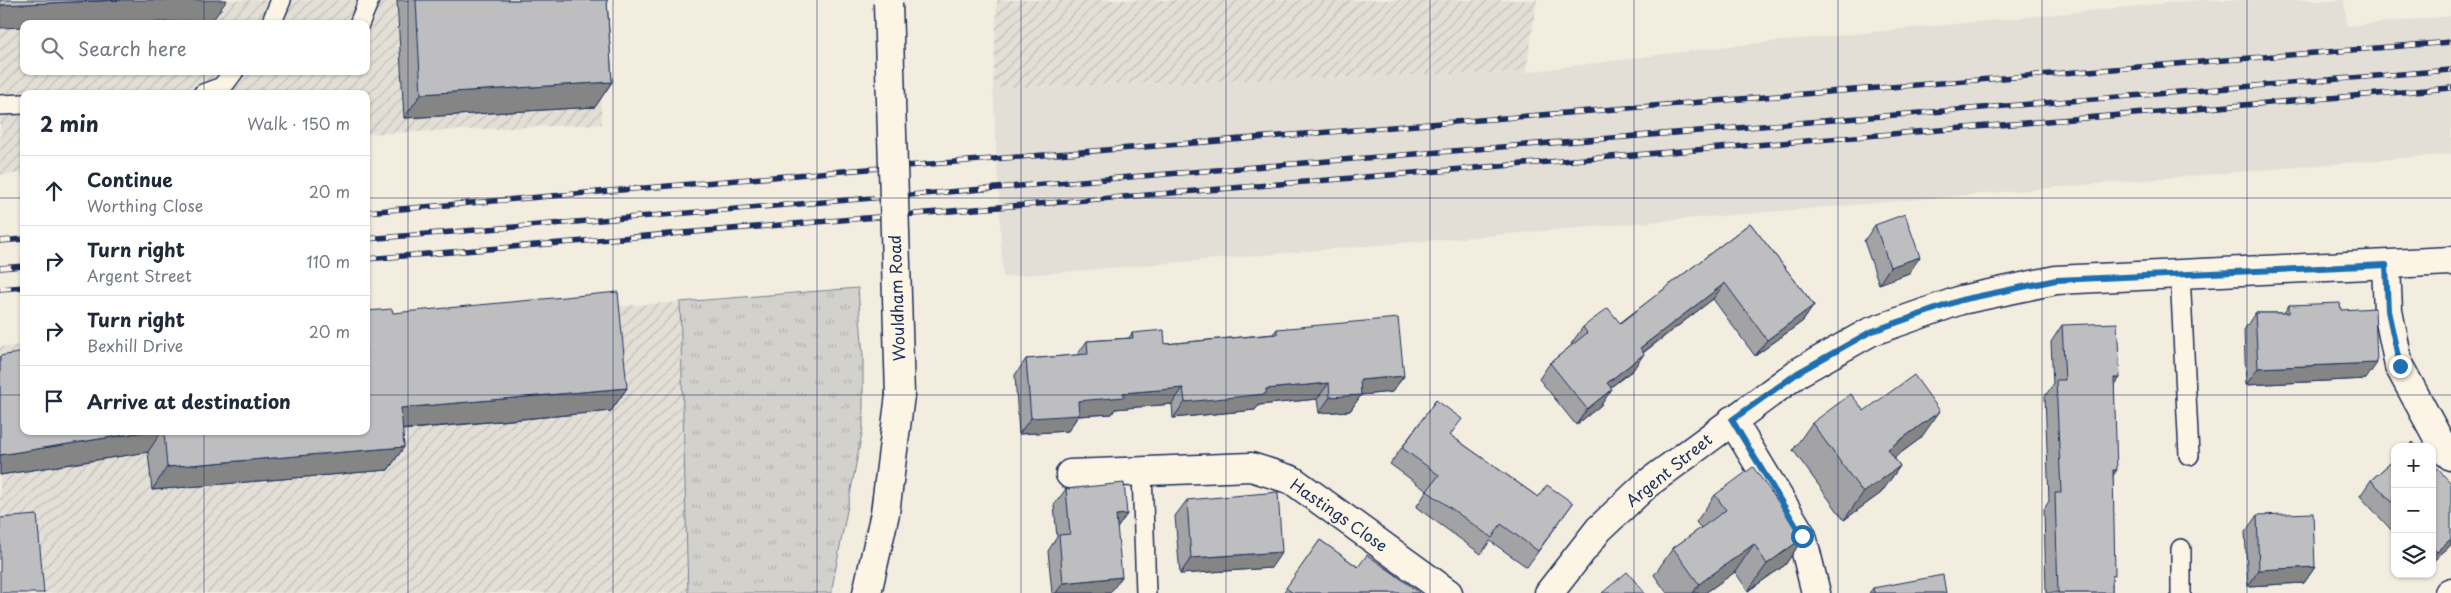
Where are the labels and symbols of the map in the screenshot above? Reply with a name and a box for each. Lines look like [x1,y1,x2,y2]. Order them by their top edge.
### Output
street label: Wouldham Road [882,234,910,362]
route end [2389,355,2412,378]
street label: Argent Street [1620,427,1717,512]
street label: Hastings Close [1286,472,1393,557]
route start [1791,525,1814,548]

